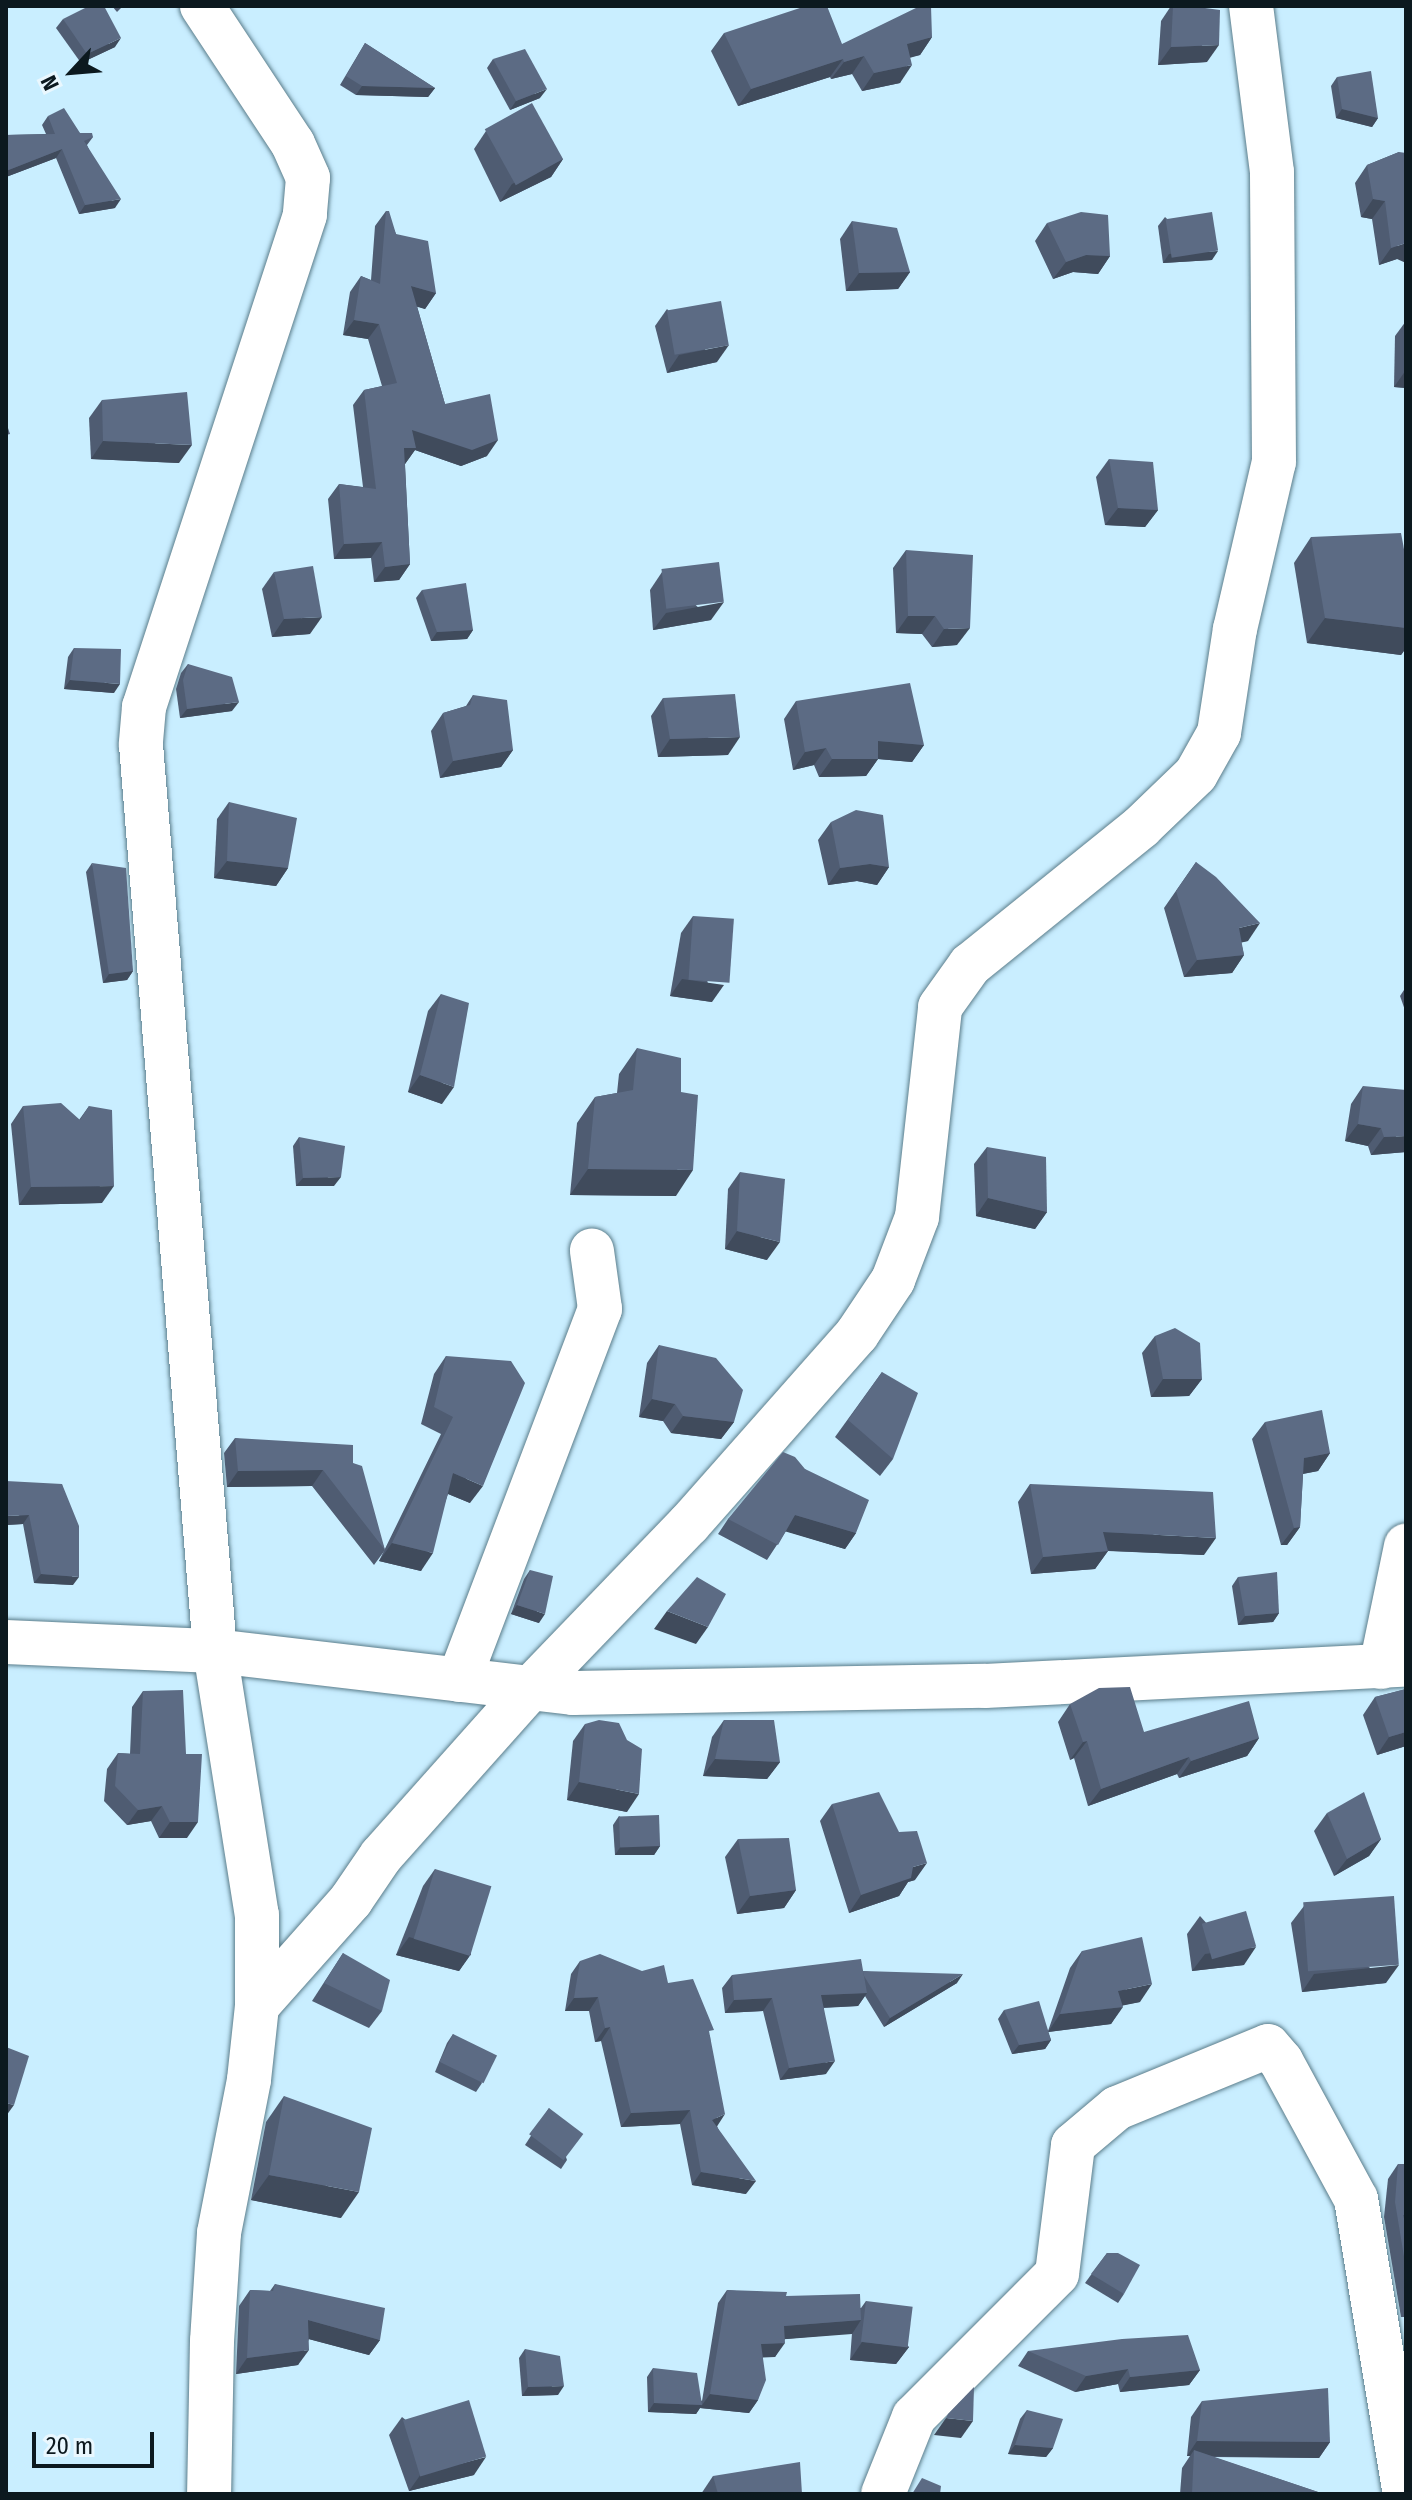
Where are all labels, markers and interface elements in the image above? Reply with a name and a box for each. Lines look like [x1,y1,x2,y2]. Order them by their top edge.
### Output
north arrow [32,32,112,112]
text: N [35,71,65,95]
scale bar [36,2416,158,2466]
text: 20 m [46,2432,93,2460]

